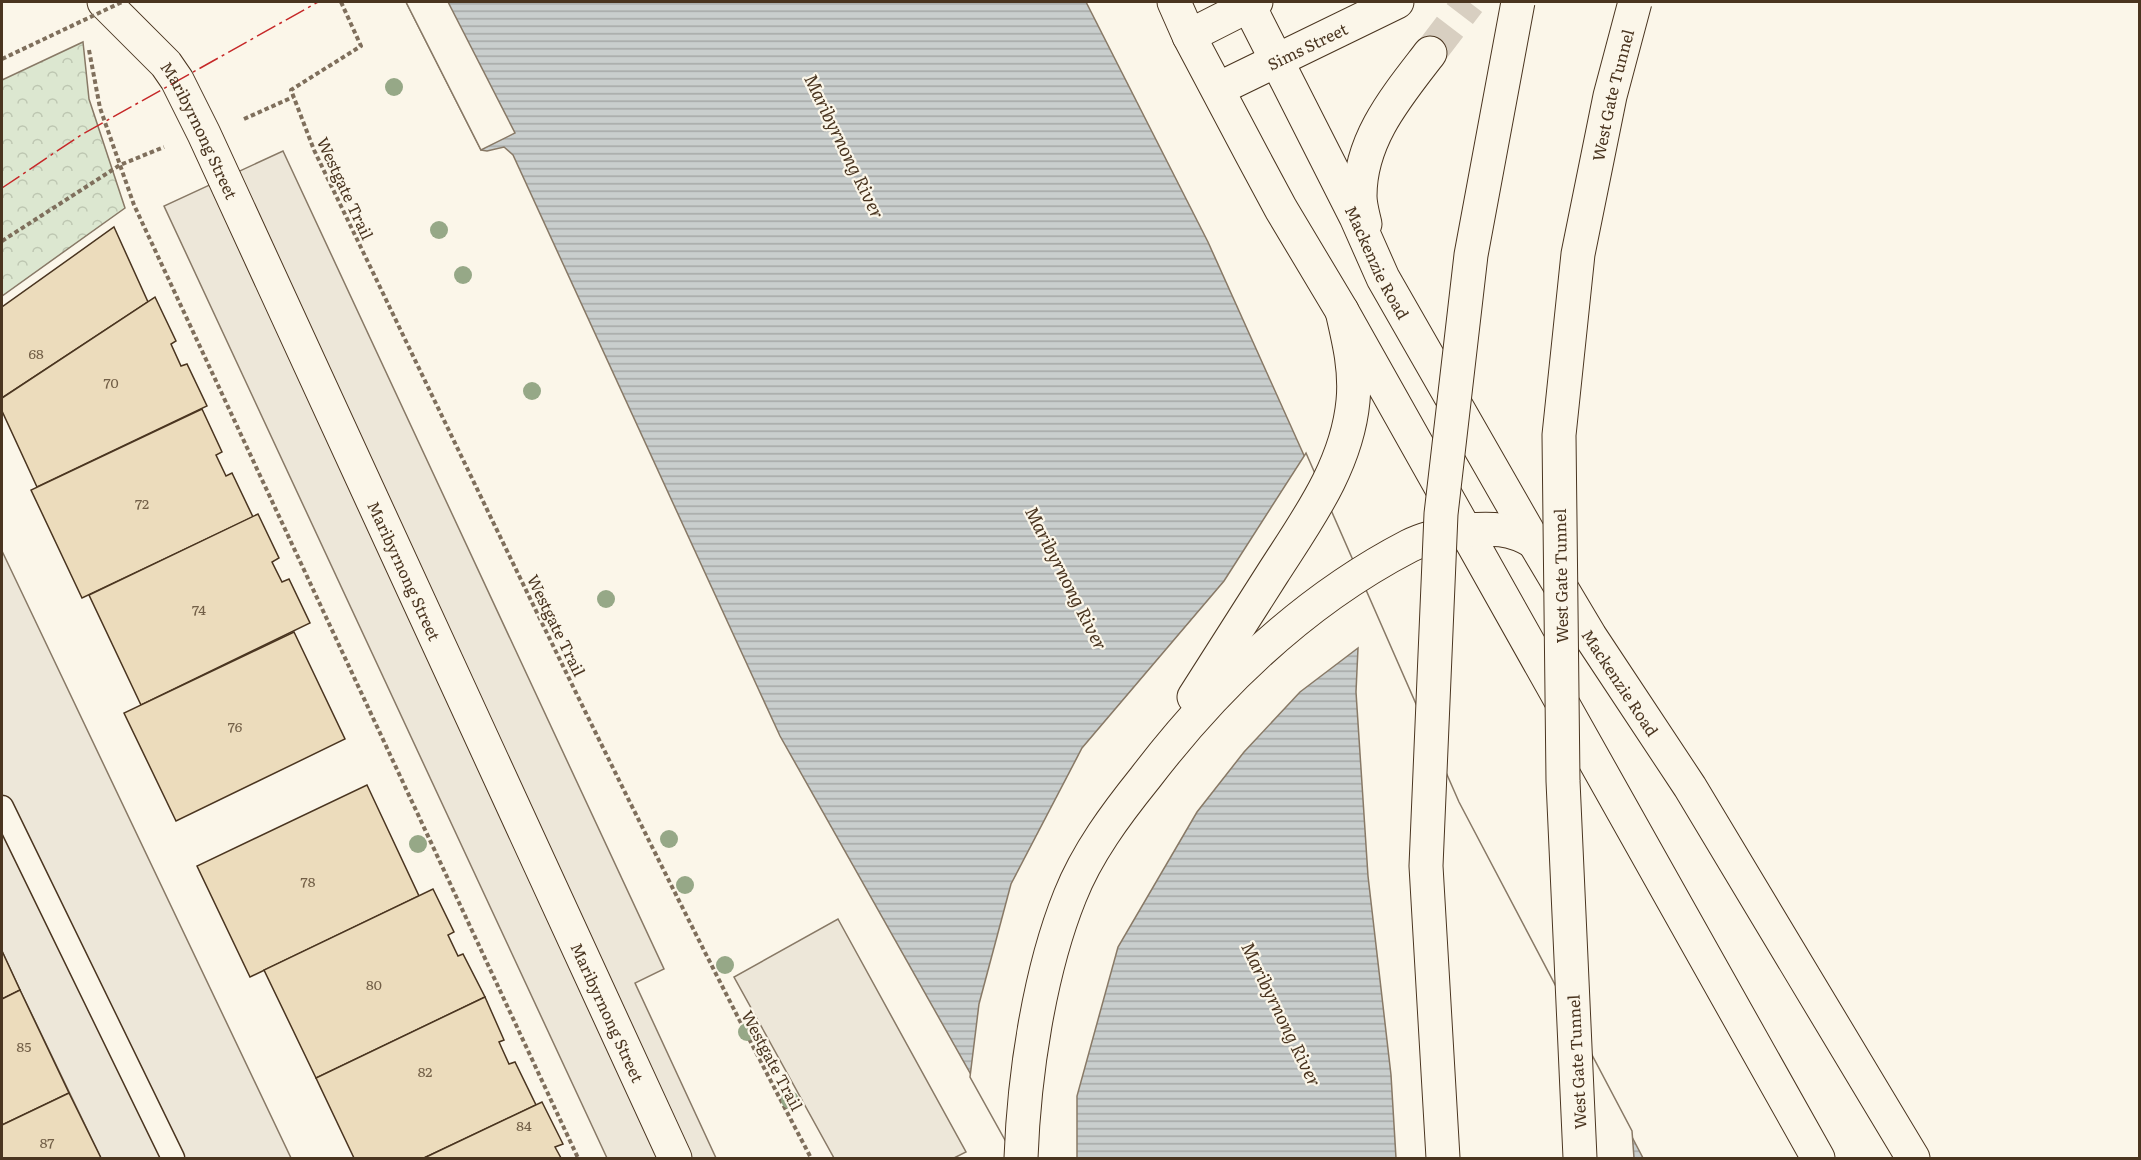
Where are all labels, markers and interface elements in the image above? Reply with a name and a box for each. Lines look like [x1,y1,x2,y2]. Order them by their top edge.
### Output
street label: Sims Street [1263,16,1352,75]
street label: West Gate Tunnel [1585,26,1639,163]
street label: Maribyrnong Street [155,56,244,203]
water label: Maribyrnong River [798,69,892,223]
street label: Westgate Trail [312,133,380,243]
street label: Mackenzie Road [1340,201,1416,323]
house number: 68 [28,343,44,363]
house number: 70 [103,372,119,392]
house number: 72 [135,493,149,513]
street label: Maribyrnong Street [362,497,448,645]
water label: Maribyrnong River [1019,502,1115,654]
street label: West Gate Tunnel [1547,508,1573,644]
street label: Westgate Trail [522,570,592,680]
house number: 74 [192,599,206,619]
street label: Mackenzie Road [1577,624,1665,741]
house number: 76 [228,716,243,736]
house number: 78 [301,871,316,891]
water label: Maribyrnong River [1235,937,1329,1091]
street label: Maribyrnong Street [565,938,651,1086]
house number: 80 [366,974,382,994]
street label: West Gate Tunnel [1560,994,1592,1130]
street label: Westgate Trail [736,1005,810,1115]
house number: 85 [17,1036,31,1056]
house number: 82 [418,1061,432,1081]
house number: 84 [516,1115,532,1135]
house number: 87 [40,1132,54,1152]

